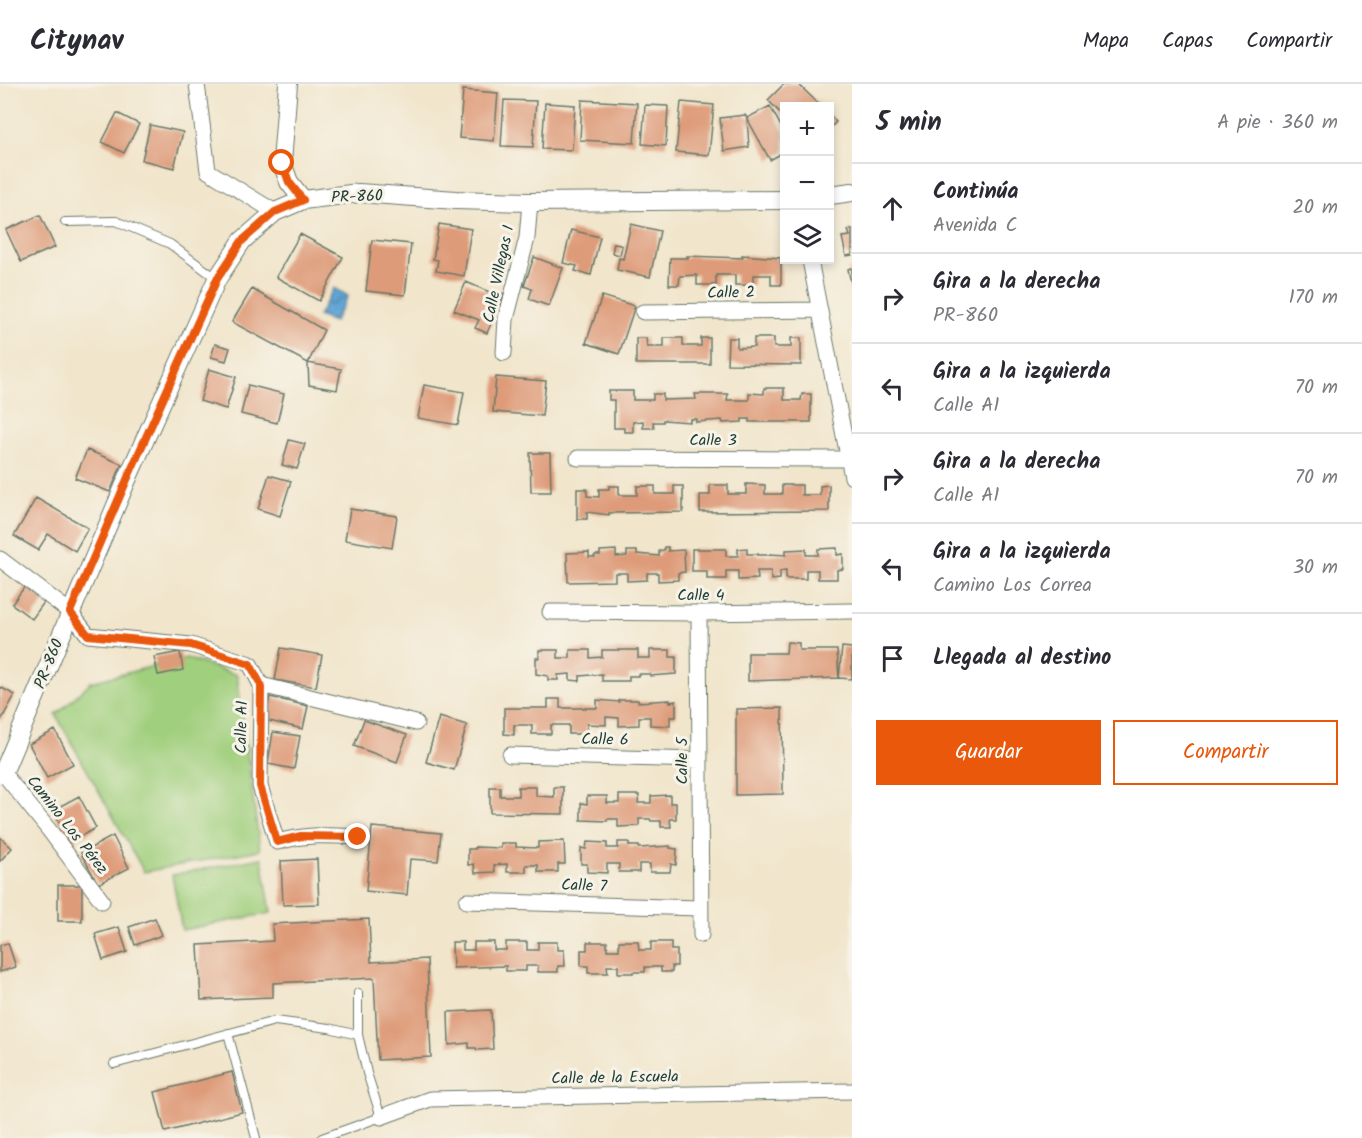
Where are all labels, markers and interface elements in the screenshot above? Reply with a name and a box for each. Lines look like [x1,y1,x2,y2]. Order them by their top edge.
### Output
text: Citynav [30,19,123,64]
text: Mapa [1083,25,1129,58]
text: Capas [1162,25,1213,58]
text: Compartir [1246,25,1332,58]
map controls [780,102,834,264]
button: + [780,102,834,156]
text: 5 min [876,102,942,144]
text: A pie · 360 m [1217,107,1338,139]
route start [268,149,294,175]
button: − [780,156,834,210]
text: Continúa [933,175,1018,210]
street label: PR-860 [331,184,383,210]
icon: ahead [876,192,909,225]
text: 20 m [1292,192,1338,224]
button: layers [780,210,834,264]
text: Avenida C [933,210,1017,242]
street label: Calle Villegas I [476,223,522,325]
text: Gira a la derecha [933,265,1100,300]
street label: Calle 2 [707,280,755,306]
icon: right [876,282,909,315]
text: 170 m [1289,282,1338,314]
text: PR-860 [933,300,998,332]
text: Gira a la izquierda [933,355,1111,390]
icon: left [876,372,909,405]
text: 70 m [1295,372,1338,404]
text: Calle A1 [933,390,1000,422]
street label: Calle 3 [689,428,737,453]
text: Gira a la derecha [933,445,1100,480]
icon: right [876,462,909,495]
text: 70 m [1295,462,1338,494]
text: Calle A1 [933,480,1000,512]
text: Gira a la izquierda [933,535,1111,570]
icon: left [876,552,909,585]
text: 30 m [1293,552,1338,584]
text: Camino Los Correa [933,570,1092,602]
street label: Calle 4 [677,583,725,608]
street label: PR-860 [28,635,70,693]
text: Llegada al destino [933,641,1111,676]
icon: arrive [876,642,909,675]
street label: Calle A1 [229,700,255,754]
button: Guardar [876,720,1101,785]
button: Compartir [1113,720,1338,785]
street label: Calle 6 [581,727,629,753]
street label: Calle 5 [670,736,695,785]
street label: Camino Los Pérez [20,770,114,880]
route end [344,823,370,849]
street label: Calle 7 [561,873,608,899]
street label: Calle de la Escuela [551,1064,679,1092]

